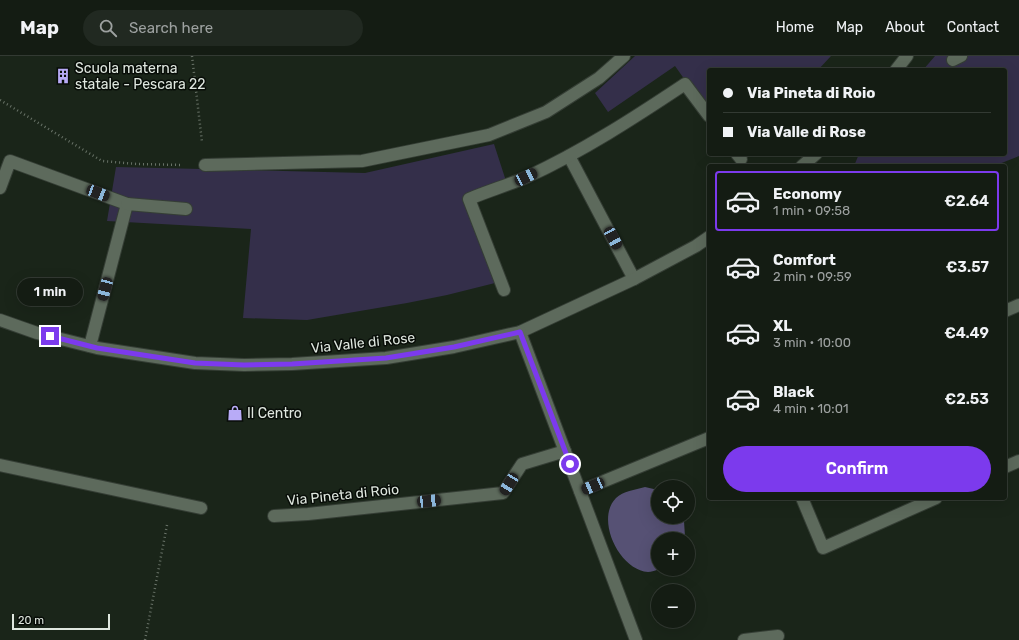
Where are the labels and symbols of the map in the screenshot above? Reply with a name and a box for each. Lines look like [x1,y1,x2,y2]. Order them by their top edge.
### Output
place label: Scuola materna statale - Pescara 22 [75,60,205,93]
building icon: Scuola materna statale - Pescara 22 [54,67,72,85]
car [513,166,539,188]
car [85,183,111,203]
car [602,225,624,251]
car [96,276,114,302]
callout: 1 min [17,278,83,306]
route end [41,327,59,345]
street label: Via Valle di Rose [310,329,416,357]
shop icon: Il Centro [226,404,244,422]
place label: Il Centro [247,405,302,422]
route start [561,455,579,473]
car [498,471,520,497]
car [580,476,606,496]
street label: Via Pineta di Roio [286,481,400,509]
car [416,494,442,508]
scale bar [12,612,110,631]

